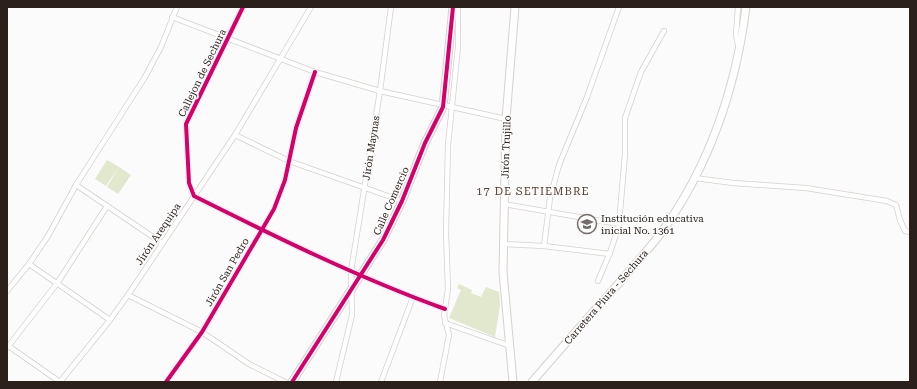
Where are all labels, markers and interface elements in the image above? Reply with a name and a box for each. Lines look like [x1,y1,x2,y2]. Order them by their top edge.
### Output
street label: Callejon de Sechura [176,27,228,119]
street label: Jirón Maynas [360,115,382,181]
street label: Jirón Trujillo [499,115,513,179]
street label: Calle Comercio [371,165,411,237]
district label: 17 DE SETIEMBRE [476,185,590,198]
street label: Jirón Arequipa [133,201,183,267]
school or university icon: Institución educativa inicial No. 1361 [576,213,598,235]
place label: Institución educativa inicial No. 1361 [601,213,704,236]
street label: Jirón San Pedro [203,236,251,308]
street label: Carretera Piura - Sechura [562,247,650,347]

